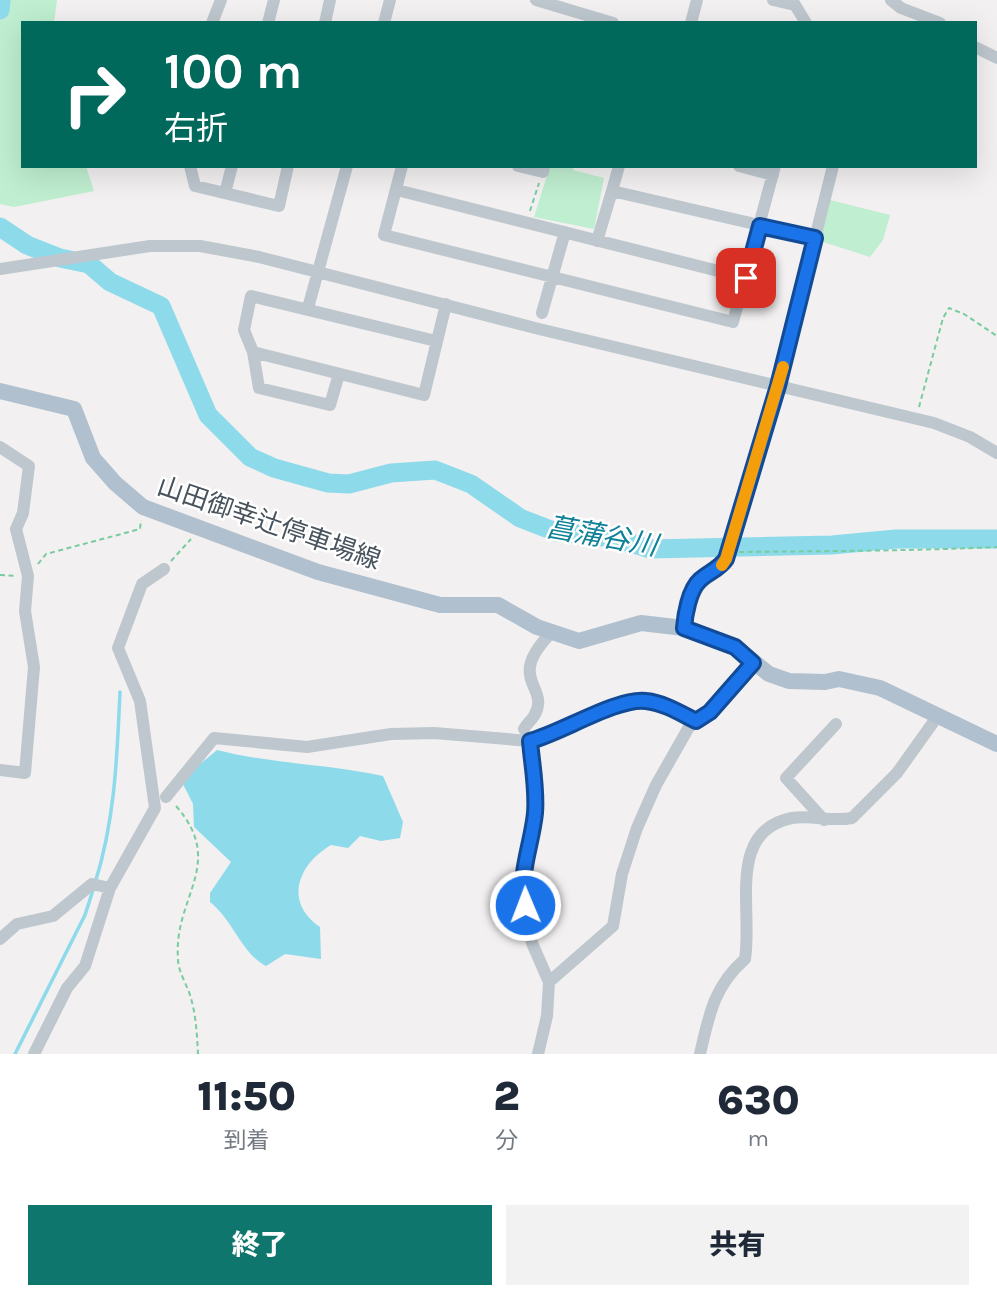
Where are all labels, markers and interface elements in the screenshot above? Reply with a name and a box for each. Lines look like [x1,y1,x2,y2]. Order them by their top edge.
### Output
text: 100 m [164,43,302,100]
icon: right [49,49,140,140]
text: 右折 [164,110,228,147]
pin [716,248,776,308]
icon: arrive [727,259,765,297]
street label: 山田御幸辻停車場線 [153,470,385,576]
water label: 菖蒲谷川 [544,510,663,562]
position arrow [488,868,562,942]
text: 11:50 [197,1071,296,1121]
text: 2 [493,1071,520,1121]
text: 630 [717,1075,800,1125]
text: m [748,1125,769,1152]
text: 到着 [224,1127,270,1154]
text: 分 [495,1127,518,1154]
button: 終了 [28,1205,492,1285]
button: 共有 [506,1205,969,1285]

